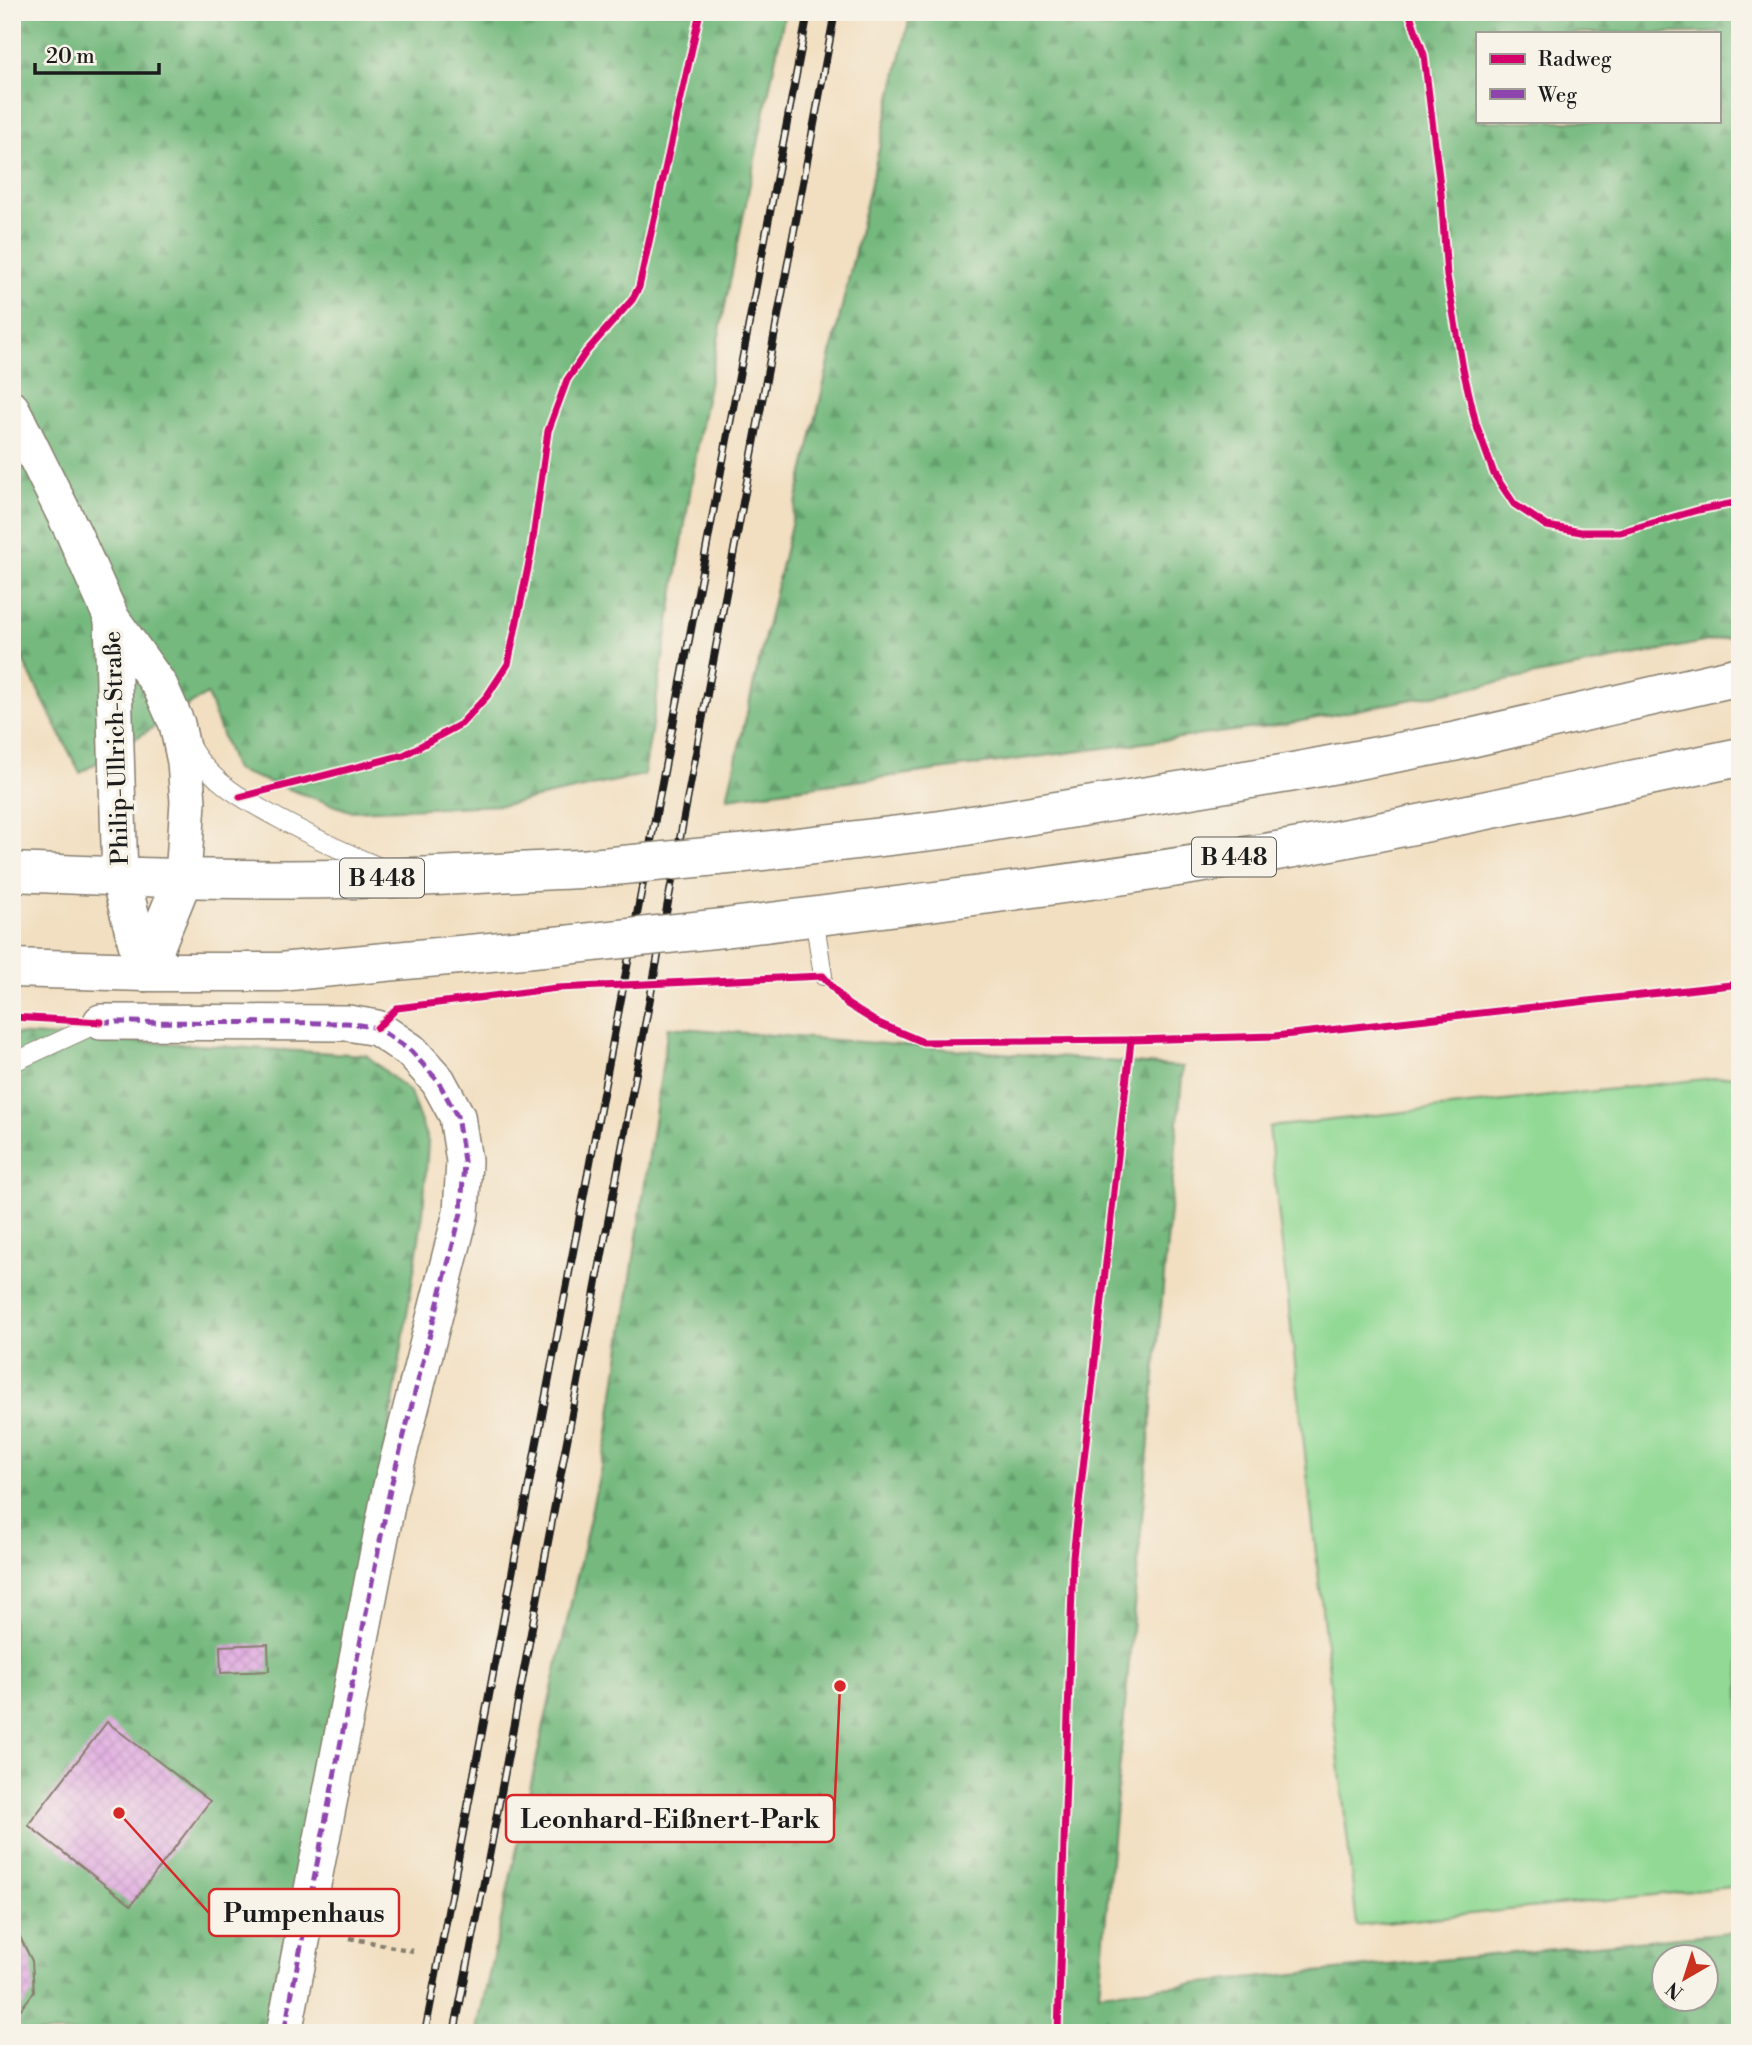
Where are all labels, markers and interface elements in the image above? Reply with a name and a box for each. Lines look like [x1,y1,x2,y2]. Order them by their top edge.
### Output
scale bar [35,32,159,76]
legend [1476,32,1720,122]
text: 20 m [46,44,95,70]
text: Radweg [1538,47,1612,73]
text: Weg [1537,83,1577,109]
street label: Philip-Ullrich-Straße [98,630,136,866]
road number: B 448 [1192,838,1276,876]
road number: B 448 [340,858,424,898]
callout: Leonhard-Eißnert-Park [506,1795,834,1842]
text: Leonhard-Eißnert-Park [520,1804,821,1836]
callout: Pumpenhaus [209,1889,399,1936]
text: Pumpenhaus [223,1898,385,1930]
north arrow [1650,1944,1720,2014]
text: N [1662,1976,1688,2004]

